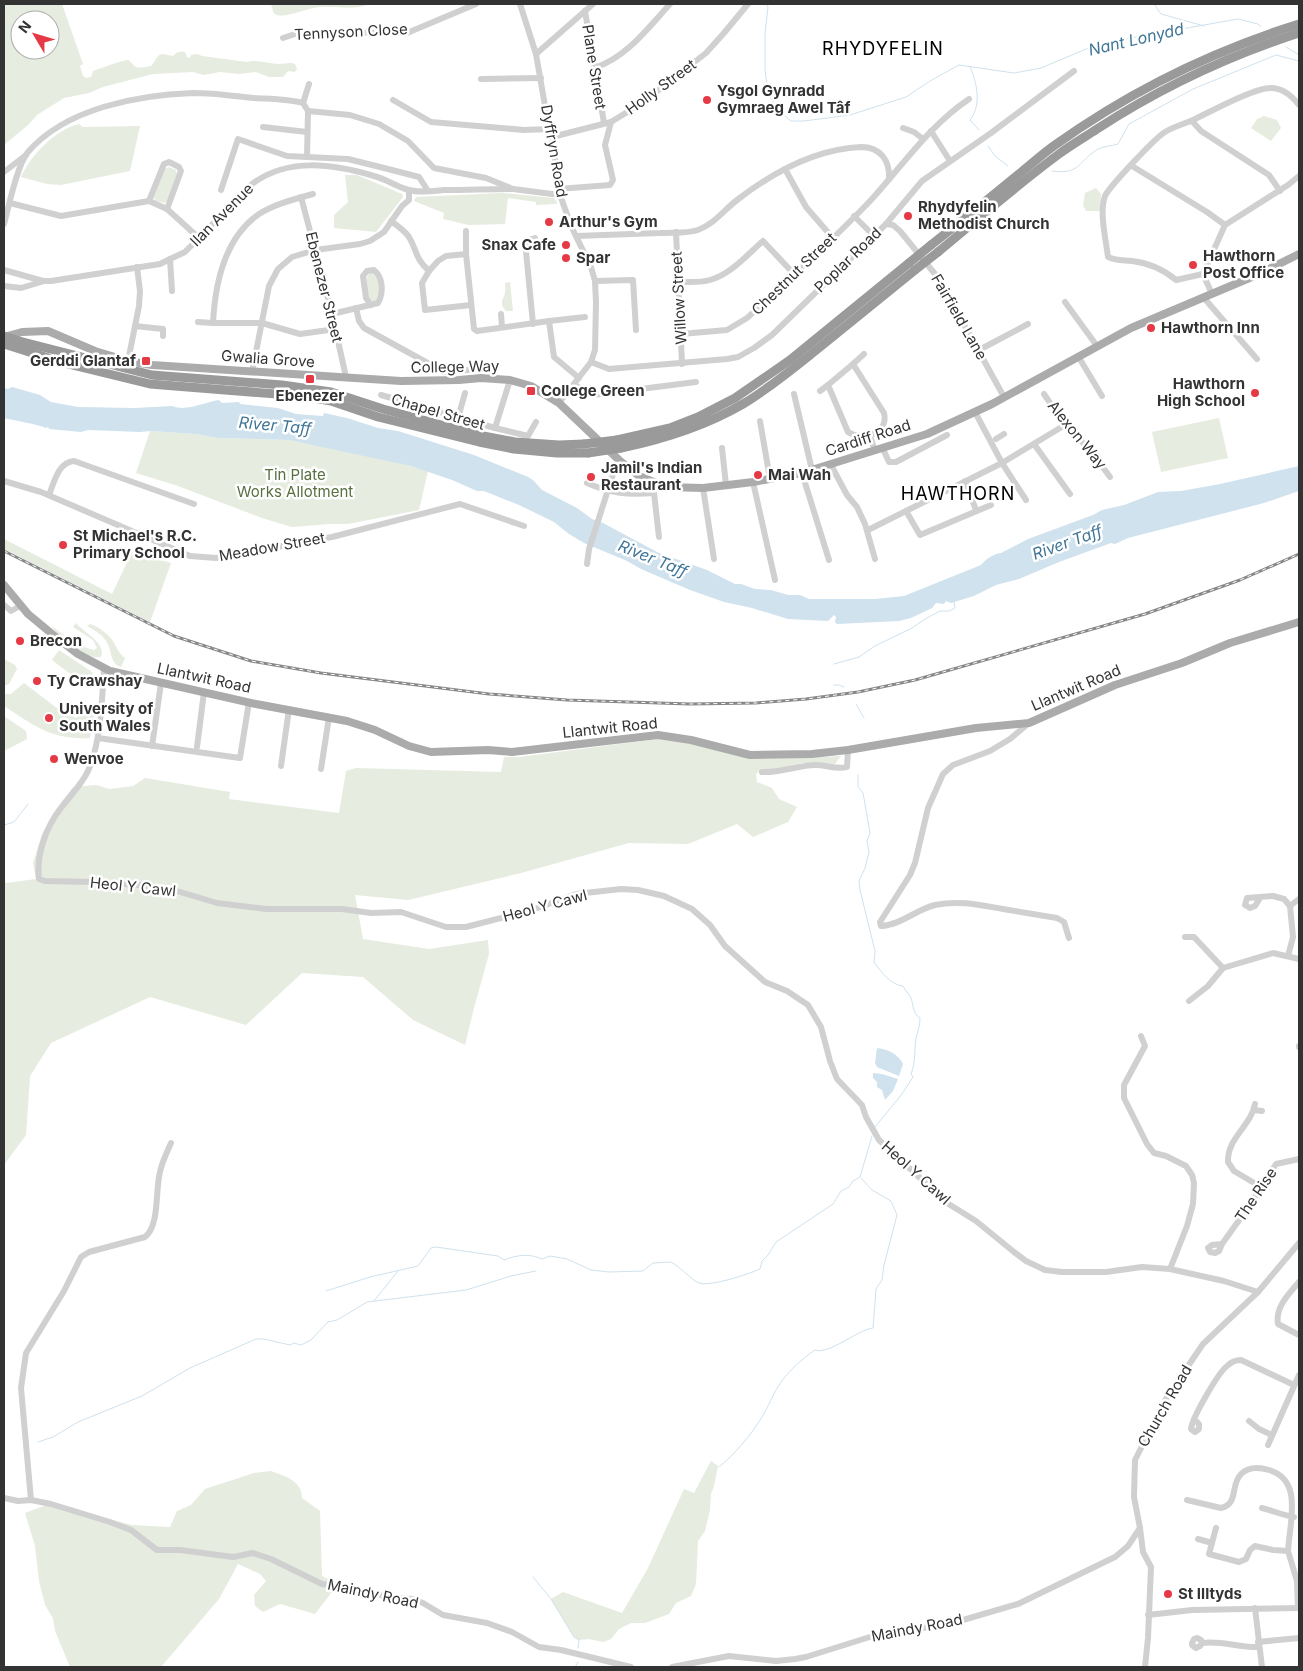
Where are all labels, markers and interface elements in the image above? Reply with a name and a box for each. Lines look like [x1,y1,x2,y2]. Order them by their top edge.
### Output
north arrow [10,10,60,60]
text: N [14,17,34,36]
water label: Nant Lonydd [1086,18,1186,60]
street label: Tennyson Close [294,19,408,44]
street label: Plane Street [578,23,611,111]
district label: RHYDYFELIN [822,38,944,59]
street label: Holly Street [622,55,700,119]
place label: Ysgol Gynradd Gymraeg Awel Tâf [717,81,850,117]
marker: Ysgol Gynradd Gymraeg Awel Tâf [701,94,713,106]
street label: Dyffryn Road [537,103,572,199]
street label: Ilan Avenue [186,179,257,250]
place label: Rhydyfelin Methodist Church [918,197,1050,233]
marker: Rhydyfelin Methodist Church [902,210,914,222]
place label: Arthur's Gym [559,212,658,231]
marker: Arthur's Gym [543,216,555,228]
street label: Poplar Road [810,223,885,296]
street label: Chestnut Street [747,228,840,319]
street label: Ebenezer Street [302,230,347,344]
place label: Snax Cafe [481,235,556,254]
marker: Snax Cafe [560,239,572,251]
place label: Hawthorn Post Office [1203,246,1284,282]
place label: Spar [576,248,610,267]
street label: Willow Street [667,251,690,345]
marker: Spar [560,252,572,264]
marker: Hawthorn Post Office [1187,259,1199,271]
street label: Fairfield Lane [927,270,992,363]
place label: Hawthorn Inn [1161,318,1260,337]
marker: Hawthorn Inn [1145,322,1157,334]
street label: Gwalia Grove [220,346,316,371]
place label: Gerddi Glantaf [30,351,136,370]
marker: Gerddi Glantaf [140,355,152,367]
street label: College Way [410,356,500,377]
marker: Ebenezer [304,373,316,385]
place label: Hawthorn High School [1157,374,1245,410]
place label: College Green [541,381,645,400]
marker: College Green [525,385,537,397]
place label: Ebenezer [276,386,344,405]
marker: Hawthorn High School [1249,387,1261,399]
street label: Chapel Street [389,389,487,434]
street label: Alexon Way [1044,396,1111,473]
water label: River Taff [238,412,313,438]
street label: Cardiff Road [823,415,913,460]
place label: Jamil's Indian Restaurant [601,458,702,494]
park label: Tin Plate Works Allotment [237,465,353,501]
place label: Mai Wah [768,465,831,484]
marker: Mai Wah [752,469,764,481]
marker: Jamil's Indian Restaurant [585,471,597,483]
district label: HAWTHORN [901,483,1015,504]
water label: River Taff [1029,520,1106,564]
place label: St Michael's R.C. Primary School [73,526,197,562]
street label: Meadow Street [217,528,327,565]
water label: River Taff [615,535,691,581]
marker: St Michael's R.C. Primary School [57,539,69,551]
place label: Brecon [30,631,82,650]
marker: Brecon [14,635,26,647]
street label: Llantwit Road [155,658,253,697]
street label: Llantwit Road [1028,660,1124,715]
place label: Ty Crawshay [47,671,142,690]
marker: Ty Crawshay [31,675,43,687]
place label: University of South Wales [59,699,153,735]
marker: University of South Wales [43,712,55,724]
street label: Llantwit Road [561,713,659,742]
place label: Wenvoe [64,749,124,768]
marker: Wenvoe [48,753,60,765]
street label: Heol Y Cawl [89,873,177,900]
street label: Heol Y Cawl [501,885,589,926]
street label: Heol Y Cawl [878,1137,955,1209]
street label: The Rise [1231,1164,1281,1226]
street label: Church Road [1133,1361,1196,1450]
street label: Maindy Road [326,1575,420,1612]
place label: St Illtyds [1178,1584,1242,1603]
marker: St Illtyds [1162,1588,1174,1600]
street label: Maindy Road [870,1609,964,1646]

